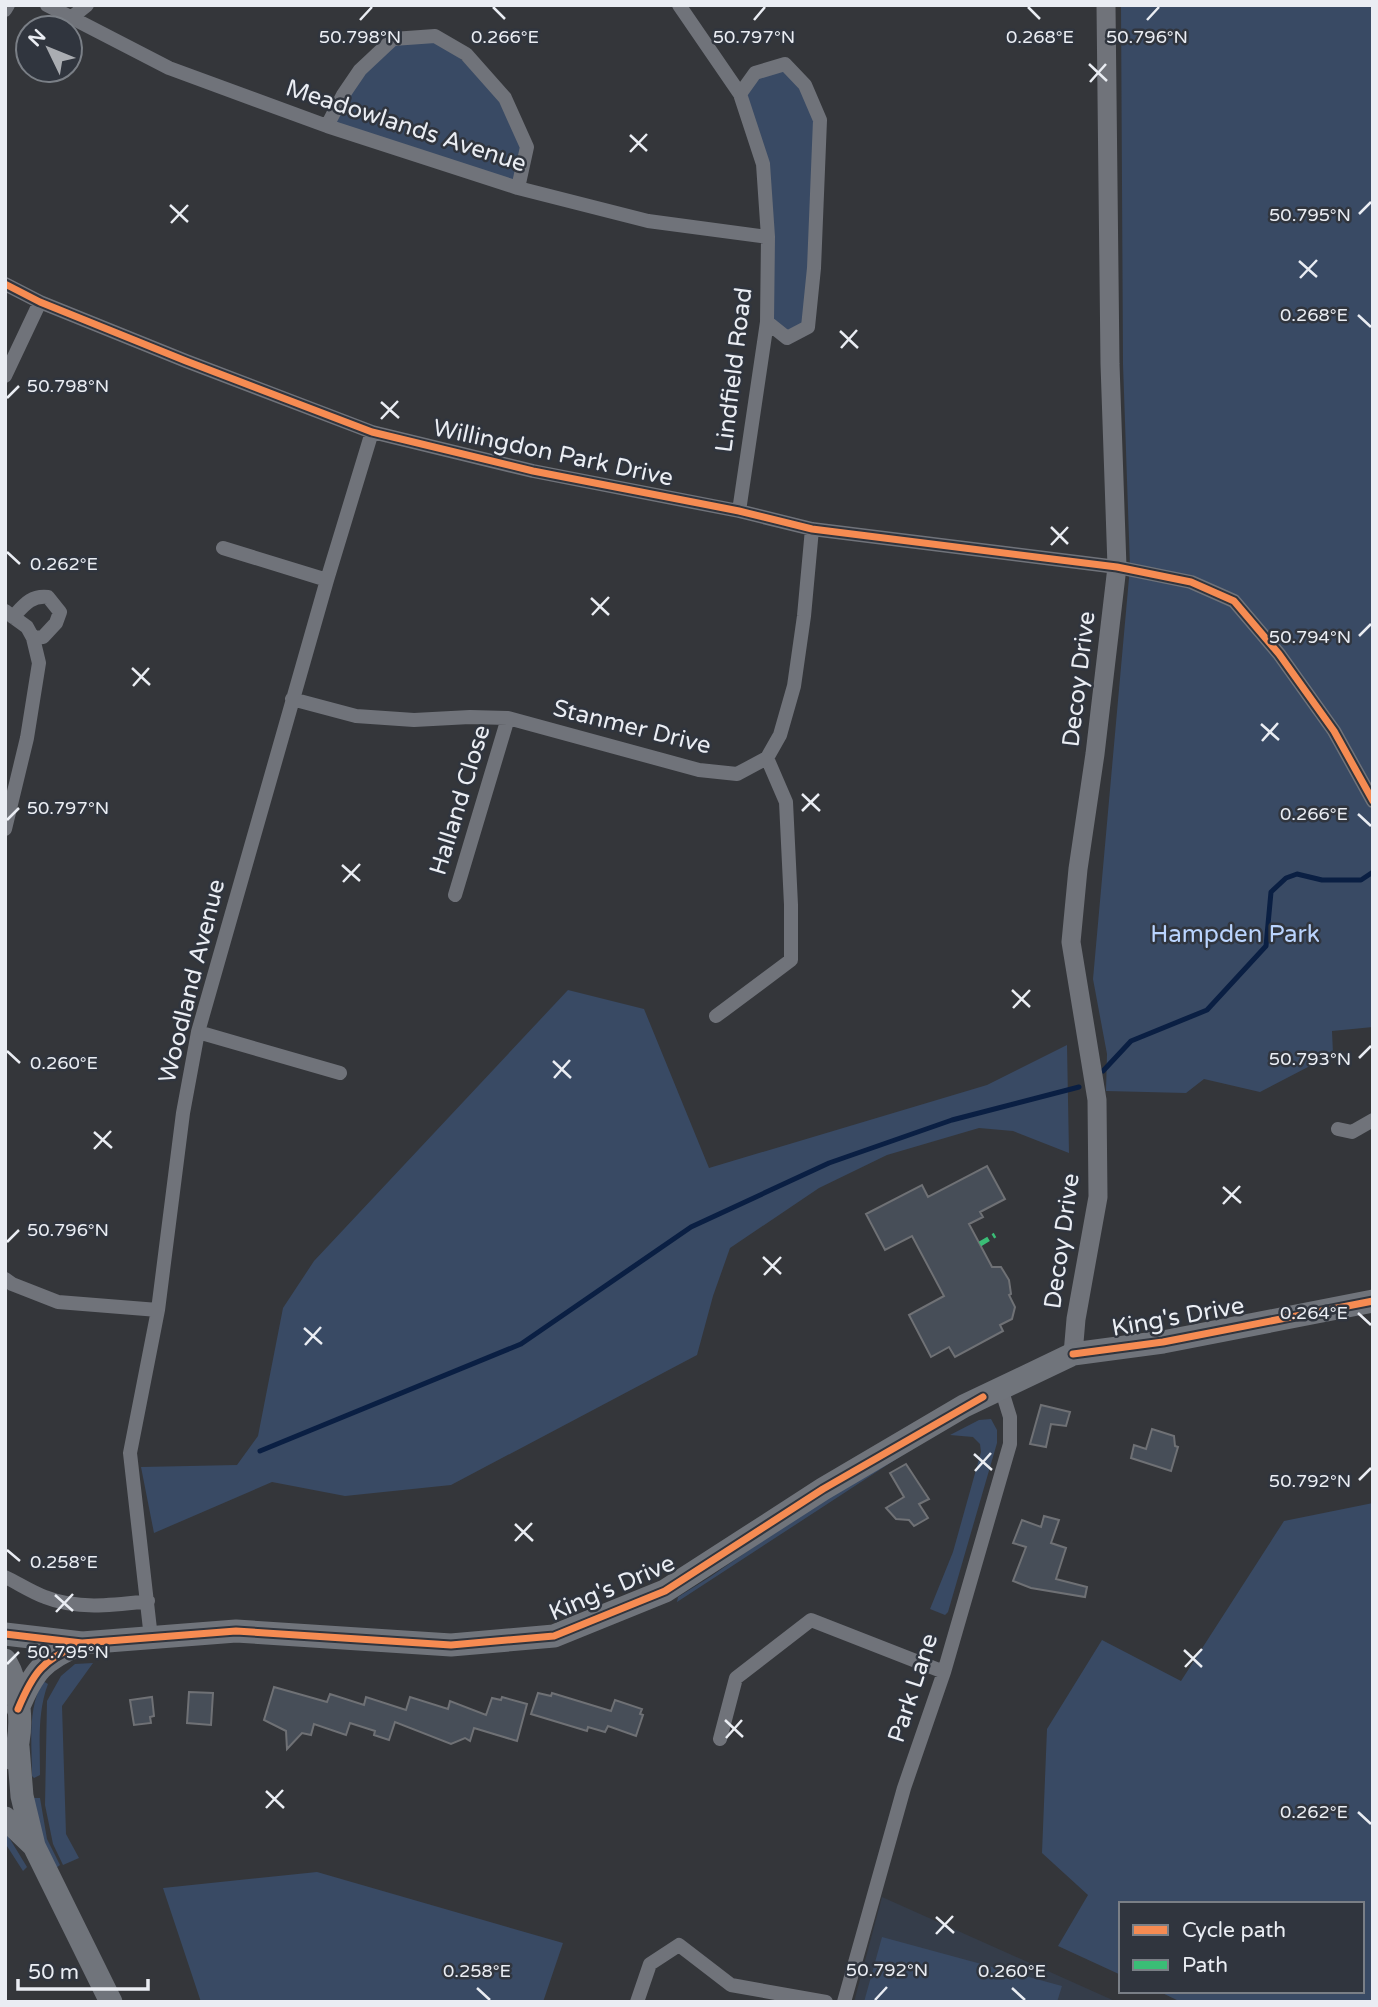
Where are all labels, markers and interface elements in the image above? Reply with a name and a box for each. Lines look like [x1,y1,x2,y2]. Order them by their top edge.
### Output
north arrow [14,14,84,84]
text: N [24,25,51,51]
text: 50.798°N [319,26,401,48]
text: 0.266°E [471,26,539,48]
text: 50.797°N [713,26,795,48]
text: 0.268°E [1006,26,1074,48]
text: 50.796°N [1106,26,1188,48]
street label: Meadowlands Avenue [282,73,530,179]
text: 50.795°N [1269,204,1351,226]
street label: Lindfield Road [709,286,759,454]
text: 0.268°E [1280,304,1348,326]
text: 50.798°N [27,375,109,397]
street label: Willingdon Park Drive [430,413,676,493]
text: 0.262°E [30,553,98,575]
street label: Decoy Drive [1056,609,1102,749]
text: 50.794°N [1269,626,1351,648]
street label: Stanmer Drive [550,693,714,761]
street label: Halland Close [423,721,497,879]
text: 50.797°N [27,797,109,819]
text: 0.266°E [1280,803,1348,825]
street label: Woodland Avenue [153,876,231,1086]
park label: Hampden Park [1150,920,1320,949]
text: 50.793°N [1269,1048,1351,1070]
text: 0.260°E [30,1052,98,1074]
street label: Decoy Drive [1038,1171,1086,1311]
text: 50.796°N [27,1219,109,1241]
street label: King's Drive [1109,1291,1247,1343]
text: 0.264°E [1280,1302,1348,1324]
text: 50.792°N [1269,1470,1351,1492]
street label: King's Drive [545,1548,679,1628]
text: 0.258°E [30,1551,98,1573]
street label: Park Lane [882,1630,944,1746]
text: 50.795°N [27,1641,109,1663]
text: 0.262°E [1280,1801,1348,1823]
legend [1119,1902,1364,1993]
text: Cycle path [1182,1918,1286,1943]
scale bar [18,1948,147,1992]
text: Path [1182,1953,1228,1978]
text: 50.792°N [846,1959,928,1981]
text: 50 m [28,1960,79,1985]
text: 0.258°E [443,1960,511,1982]
text: 0.260°E [978,1960,1046,1982]

